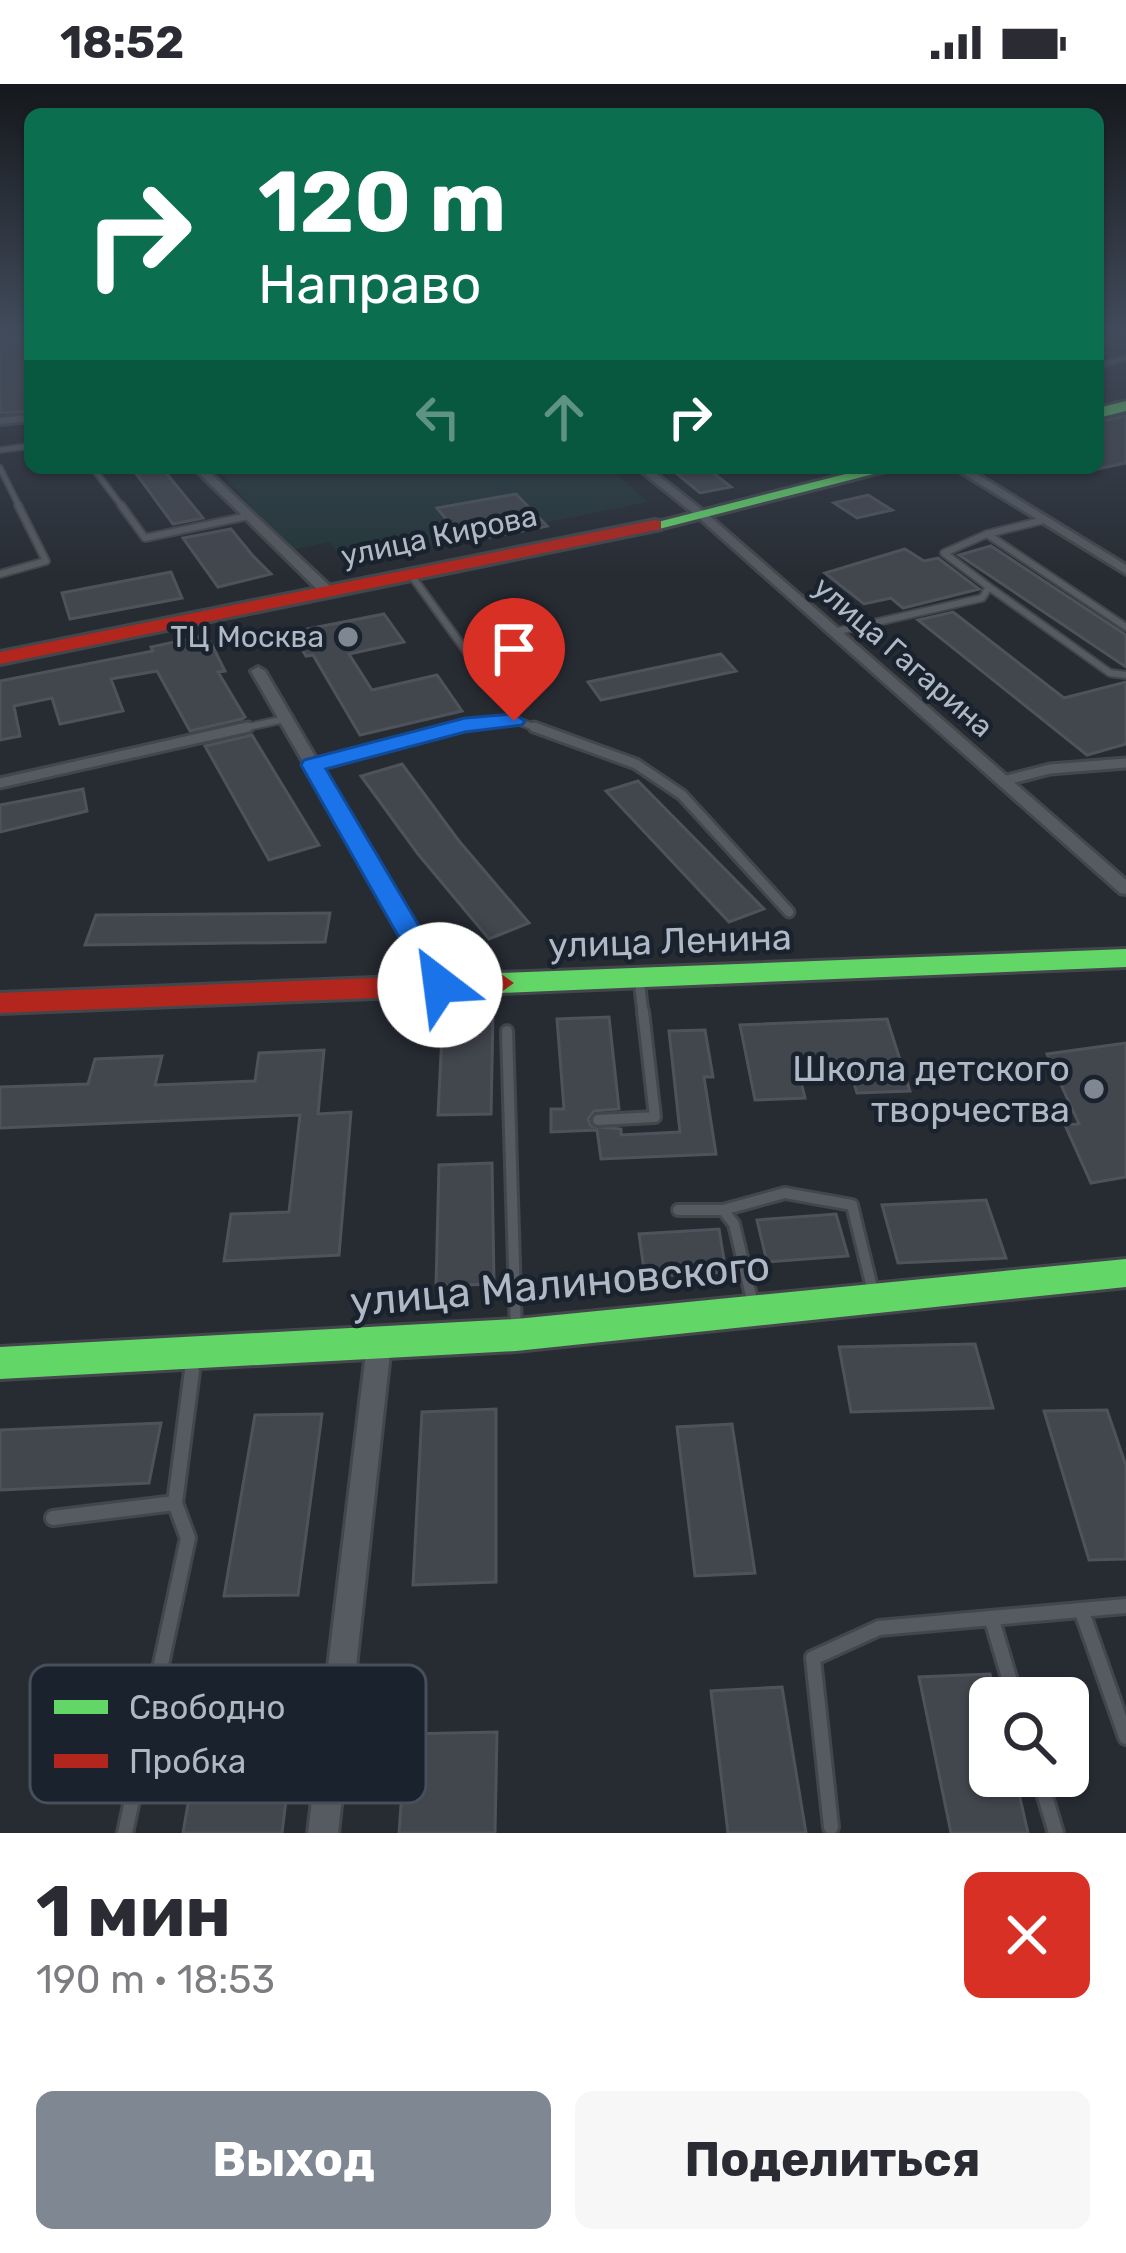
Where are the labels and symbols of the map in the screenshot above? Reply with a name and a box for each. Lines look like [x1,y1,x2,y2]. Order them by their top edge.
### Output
street label: улица Кирова [338,498,540,574]
street label: улица Гагарина [806,569,1000,745]
pin [463,598,565,721]
place label: ТЦ Москва [170,619,324,655]
marker: ТЦ Москва [335,624,361,650]
street label: улица Ленина [548,915,792,967]
position arrow [377,922,503,1048]
place label: Школа детского творчества [792,1047,1070,1131]
marker: Школа детского творчества [1081,1076,1107,1102]
street label: улица Малиновского [348,1241,772,1327]
legend [30,1665,426,1803]
text: Свободно [129,1688,285,1727]
text: Пробка [129,1742,246,1781]

